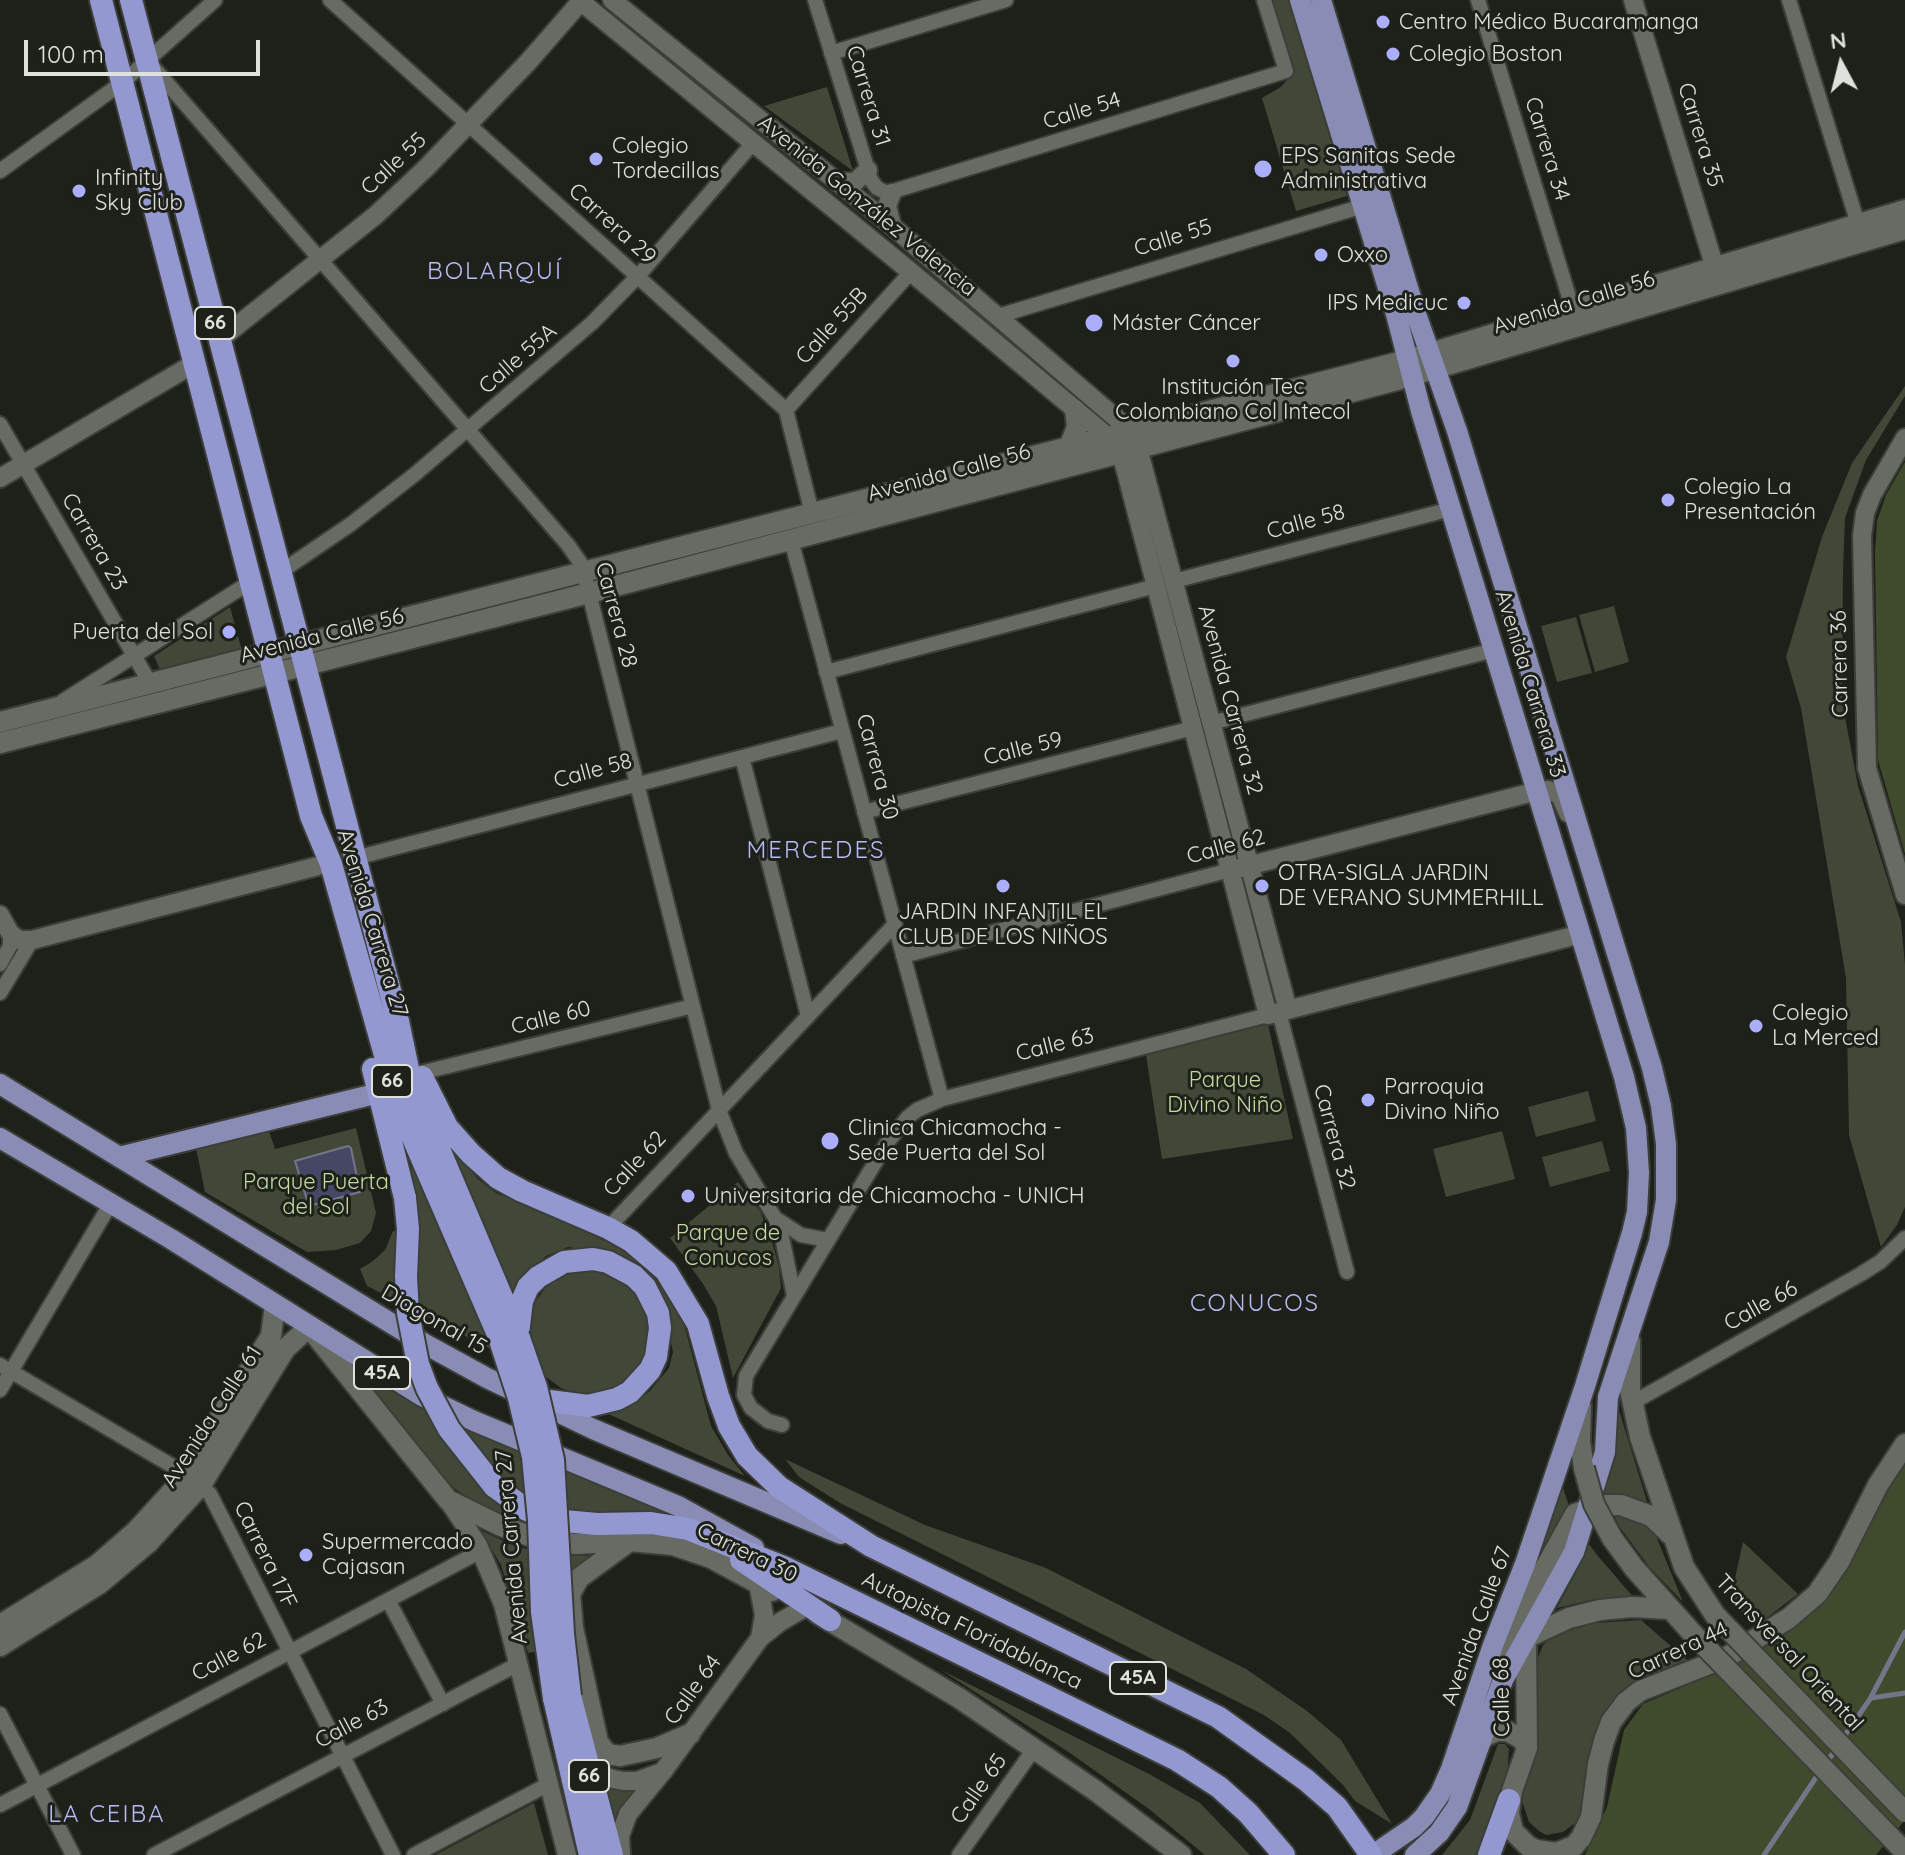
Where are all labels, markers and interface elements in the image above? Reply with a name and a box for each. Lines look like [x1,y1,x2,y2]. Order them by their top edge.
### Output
place label: Centro Médico Bucaramanga [1399,9,1699,35]
marker: Centro Médico Bucaramanga [1374,13,1392,31]
scale bar [28,24,264,74]
north arrow [1801,24,1881,104]
text: N [1828,25,1848,55]
text: 100 m [38,39,104,69]
place label: Colegio Boston [1409,41,1563,67]
street label: Carrera 31 [840,43,896,149]
marker: Colegio Boston [1384,45,1402,63]
street label: Carrera 35 [1672,80,1728,190]
street label: Calle 54 [1040,87,1124,135]
street label: Carrera 34 [1519,94,1575,204]
street label: Avenida González Valencia [752,110,982,302]
street label: Calle 55 [356,127,432,201]
place label: Colegio Tordecillas [612,133,720,184]
place label: EPS Sanitas Sede Administrativa [1281,143,1456,194]
marker: Colegio Tordecillas [587,150,605,168]
marker: EPS Sanitas Sede Administrativa [1252,158,1274,180]
place label: Infinity Sky Club [95,165,183,216]
street label: Carrera 29 [563,178,661,270]
marker: Infinity Sky Club [70,182,88,200]
street label: Calle 55 [1131,214,1215,262]
place label: Oxxo [1337,242,1388,268]
marker: Oxxo [1312,246,1330,264]
district label: BOLARQUÍ [427,258,563,286]
street label: Avenida Calle 56 [1490,266,1658,340]
street label: Calle 55B [791,282,873,370]
place label: IPS Medicuc [1327,290,1448,316]
marker: IPS Medicuc [1455,294,1473,312]
road number: 66 [195,307,235,339]
place label: Máster Cáncer [1112,310,1261,336]
marker: Máster Cáncer [1083,312,1105,334]
street label: Calle 55A [474,318,562,400]
marker: Institución Tec Colombiano Col Intecol [1224,352,1242,370]
place label: Institución Tec Colombiano Col Intecol [1115,374,1351,426]
street label: Avenida Calle 56 [865,439,1033,507]
place label: Colegio La Presentación [1684,474,1816,526]
street label: Carrera 23 [56,489,132,595]
marker: Colegio La Presentación [1659,491,1677,509]
street label: Calle 58 [1264,499,1348,545]
street label: Carrera 28 [589,559,643,671]
street label: Avenida Carrera 33 [1489,587,1571,781]
street label: Avenida Carrera 32 [1192,602,1268,798]
street label: Avenida Calle 56 [238,603,406,669]
street label: Carrera 36 [1826,610,1854,718]
place label: Puerta del Sol [72,619,213,645]
marker: Puerta del Sol [220,623,238,641]
street label: Carrera 30 [850,711,904,823]
street label: Calle 59 [981,726,1065,772]
street label: Calle 58 [551,748,635,794]
street label: Calle 62 [1184,824,1268,870]
street label: Avenida Carrera 27 [331,826,413,1020]
district label: MERCEDES [747,837,885,865]
place label: OTRA-SIGLA JARDIN DE VERANO SUMMERHILL [1278,860,1544,912]
marker: JARDIN INFANTIL EL CLUB DE LOS NIÑOS [994,877,1012,895]
marker: OTRA-SIGLA JARDIN DE VERANO SUMMERHILL [1253,877,1271,895]
place label: JARDIN INFANTIL EL CLUB DE LOS NIÑOS [898,899,1108,950]
street label: Calle 60 [509,995,593,1041]
place label: Colegio La Merced [1772,1000,1879,1052]
marker: Colegio La Merced [1747,1017,1765,1035]
street label: Calle 63 [1013,1023,1097,1067]
road number: 66 [372,1065,412,1097]
park label: Parque Divino Niño [1167,1067,1283,1118]
place label: Parroquia Divino Niño [1384,1074,1500,1126]
street label: Carrera 32 [1307,1081,1361,1193]
marker: Parroquia Divino Niño [1359,1091,1377,1109]
place label: Clinica Chicamocha - Sede Puerta del Sol [848,1115,1062,1166]
street label: Calle 62 [598,1126,672,1202]
marker: Clinica Chicamocha - Sede Puerta del Sol [819,1130,841,1152]
park label: Parque Puerta del Sol [243,1169,389,1220]
place label: Universitaria de Chicamocha - UNICH [704,1183,1085,1209]
marker: Universitaria de Chicamocha - UNICH [679,1187,697,1205]
park label: Parque de Conucos [676,1220,780,1272]
street label: Calle 66 [1720,1275,1802,1337]
street label: Diagonal 15 [376,1279,492,1361]
district label: CONUCOS [1190,1290,1320,1318]
street label: Avenida Calle 61 [156,1341,268,1493]
road number: 45A [354,1357,410,1389]
street label: Avenida Carrera 27 [490,1449,534,1645]
street label: Carrera 17F [228,1497,302,1613]
street label: Carrera 30 [692,1517,802,1589]
place label: Supermercado Cajasan [322,1529,473,1580]
street label: Avenida Calle 67 [1436,1543,1518,1709]
marker: Supermercado Cajasan [297,1546,315,1564]
street label: Autopista Floridablanca [857,1566,1087,1696]
street label: Transversal Oriental [1709,1569,1869,1737]
street label: Carrera 44 [1624,1616,1732,1686]
street label: Calle 62 [187,1627,271,1687]
street label: Calle 64 [659,1650,727,1730]
street label: Calle 68 [1488,1657,1516,1737]
road number: 45A [1110,1662,1166,1694]
street label: Calle 63 [311,1694,393,1754]
street label: Calle 65 [945,1749,1013,1829]
road number: 66 [569,1760,609,1792]
district label: LA CEIBA [48,1801,166,1829]

